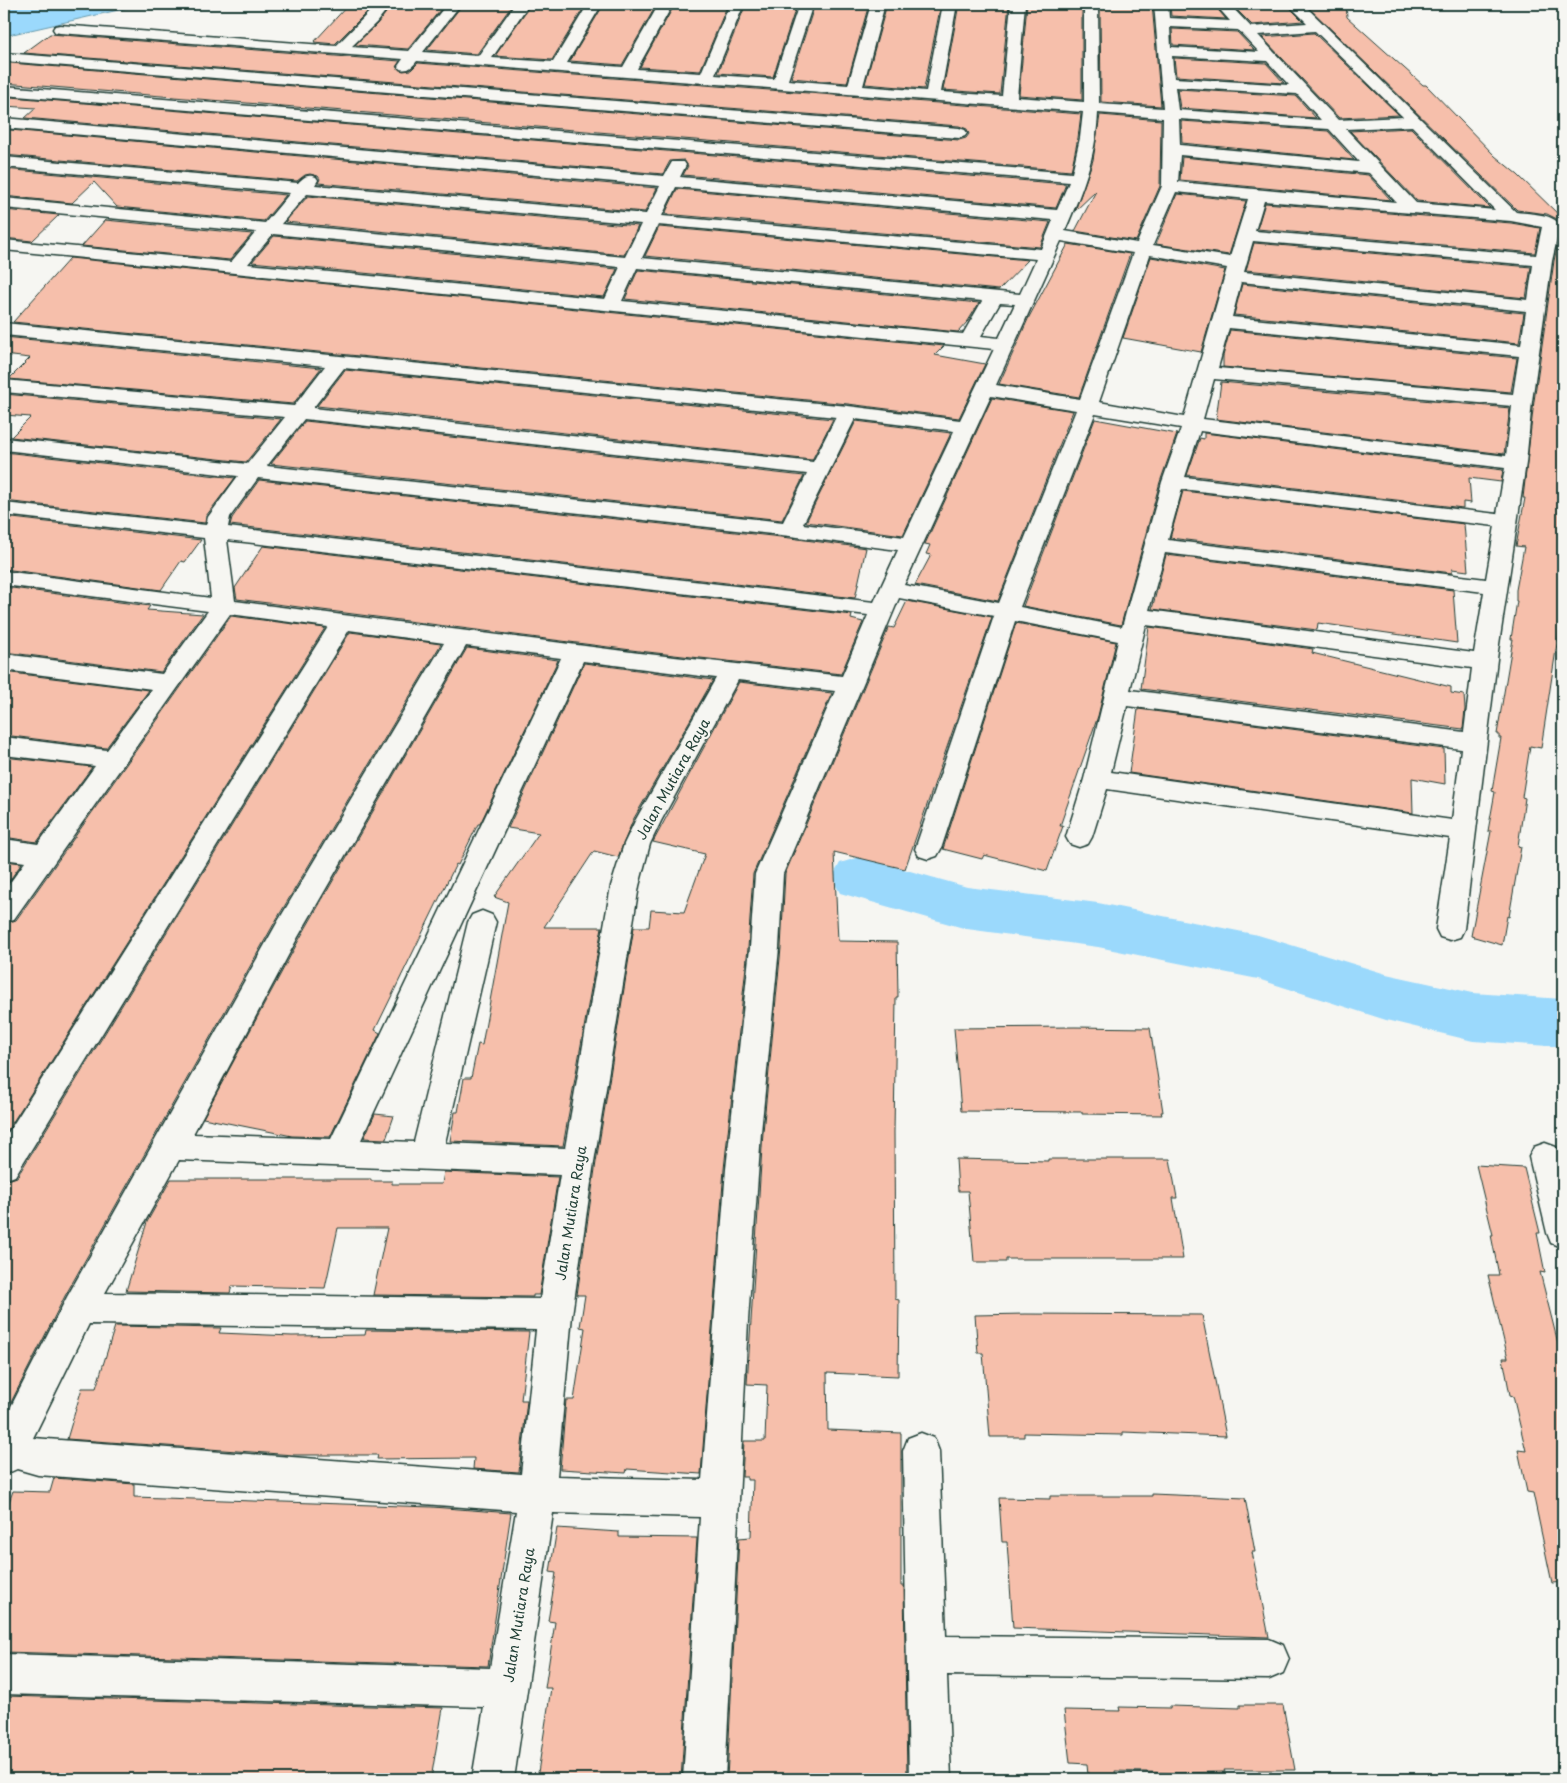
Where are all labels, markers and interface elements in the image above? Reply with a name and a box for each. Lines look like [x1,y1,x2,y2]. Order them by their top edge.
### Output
street label: Jalan Mutiara Raya [630,714,715,843]
street label: Jalan Mutiara Raya [549,1144,592,1282]
street label: Jalan Mutiara Raya [497,1546,540,1684]

